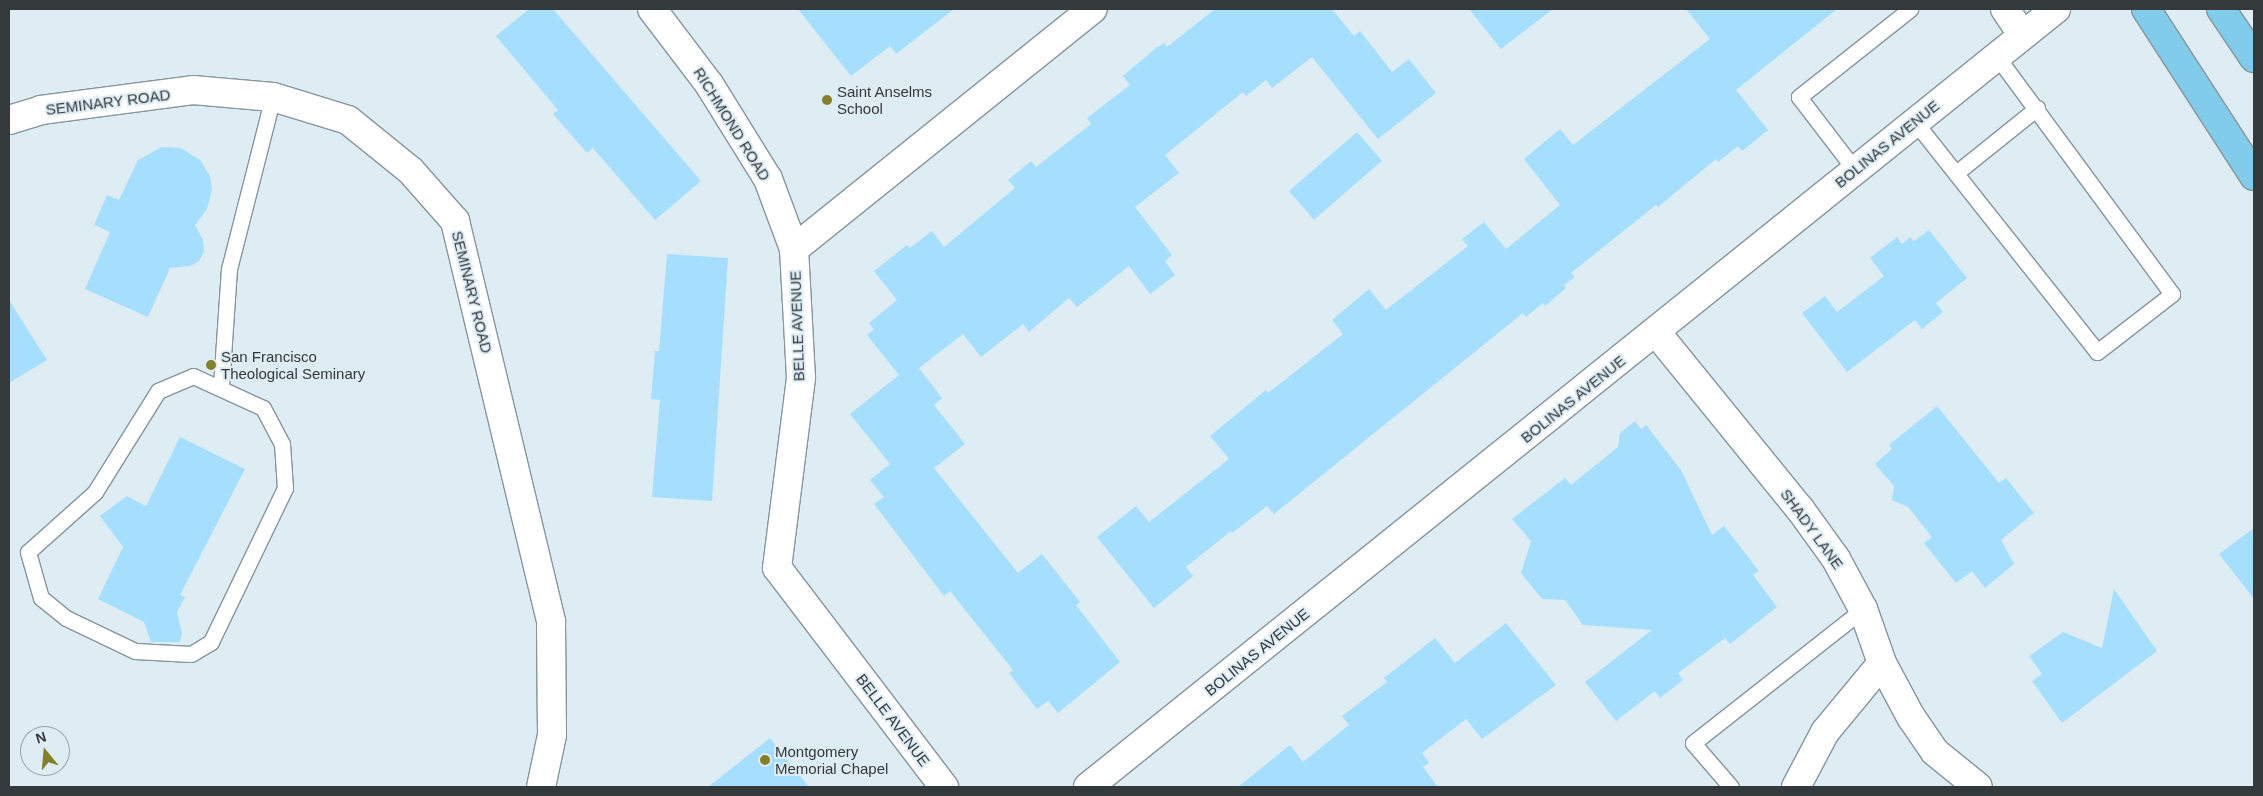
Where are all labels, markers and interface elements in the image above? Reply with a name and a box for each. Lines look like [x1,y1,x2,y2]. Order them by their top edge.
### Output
street label: RICHMOND ROAD [690,64,774,184]
place label: Saint Anselms School [837,82,933,117]
street label: SEMINARY ROAD [45,85,171,119]
marker: Saint Anselms School [821,94,833,106]
street label: BOLINAS AVENUE [1831,96,1943,192]
street label: SEMINARY ROAD [448,229,496,355]
street label: BELLE AVENUE [786,270,808,382]
place label: San Francisco Theological Seminary [221,347,365,382]
street label: BOLINAS AVENUE [1517,351,1629,447]
marker: San Francisco Theological Seminary [205,359,217,371]
street label: SHADY LANE [1777,485,1847,573]
street label: BOLINAS AVENUE [1201,604,1313,700]
street label: BELLE AVENUE [852,670,934,770]
north arrow [20,726,70,776]
text: N [34,728,48,747]
place label: Montgomery Memorial Chapel [775,742,888,777]
marker: Montgomery Memorial Chapel [759,754,771,766]

